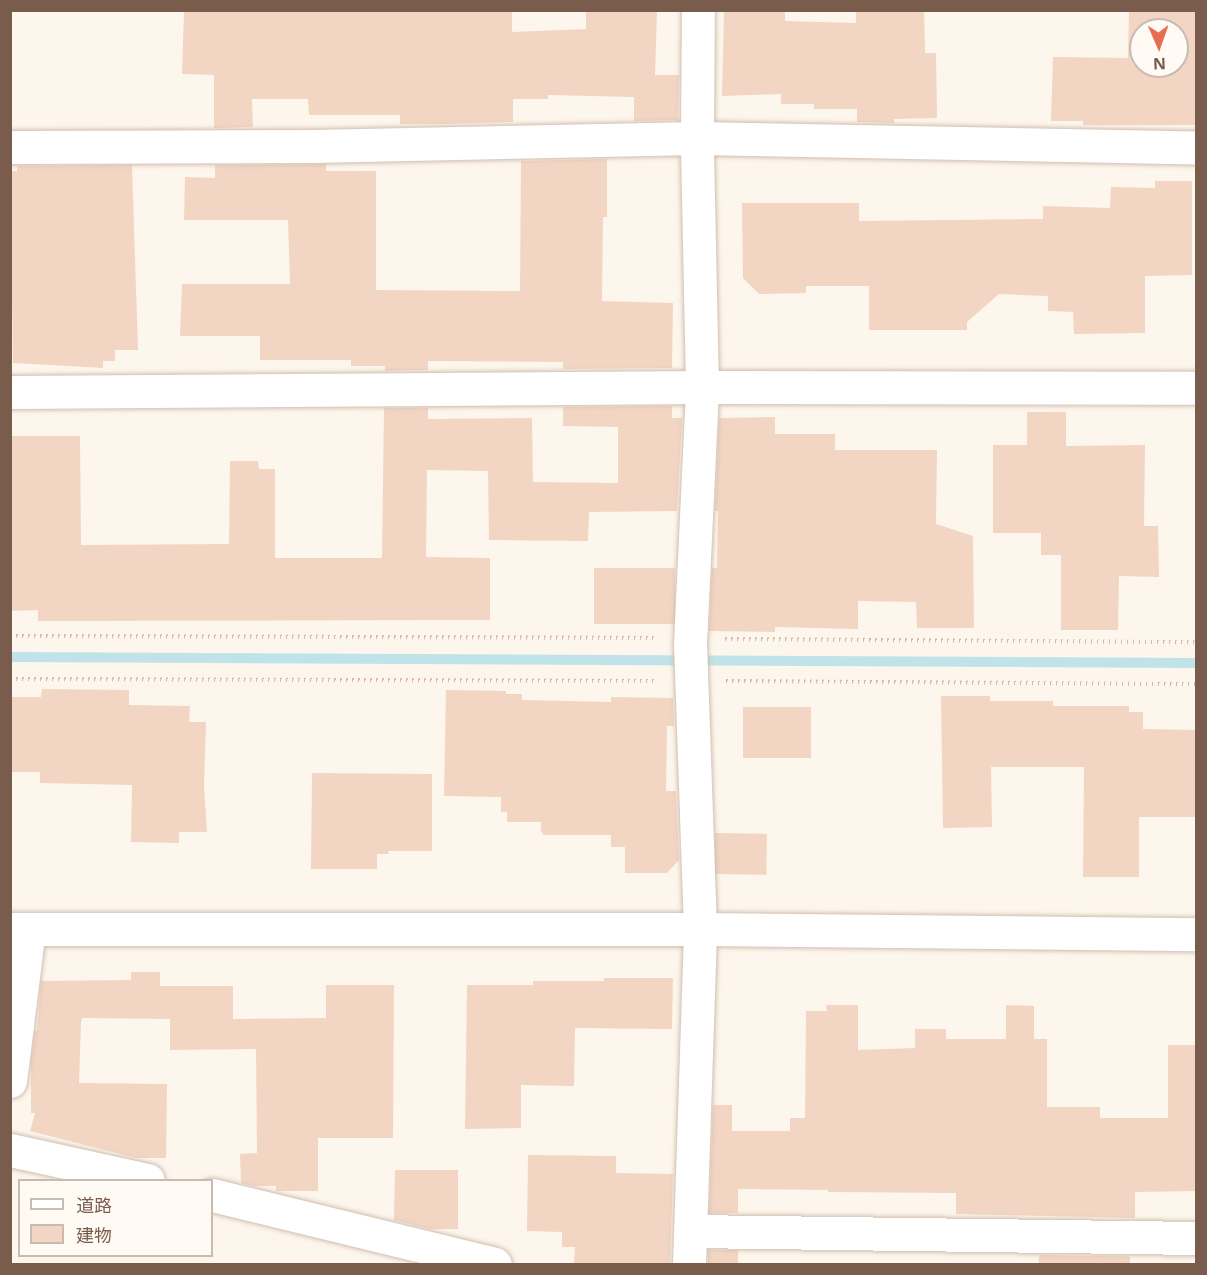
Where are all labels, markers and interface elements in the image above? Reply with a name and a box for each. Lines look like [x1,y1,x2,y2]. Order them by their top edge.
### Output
north arrow [1129,18,1189,78]
text: N [1153,53,1166,75]
legend [18,1179,213,1257]
text: 道路 [76,1193,112,1217]
text: 建物 [76,1223,112,1247]

